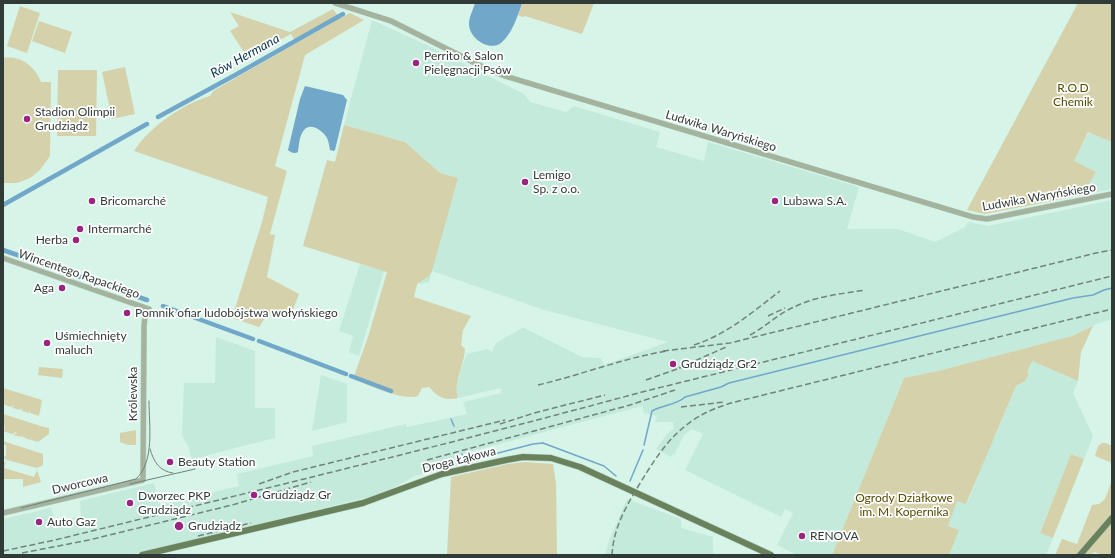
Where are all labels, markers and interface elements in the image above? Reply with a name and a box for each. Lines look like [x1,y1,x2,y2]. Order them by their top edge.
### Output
water label: Rów Hermana [208,31,282,81]
place label: Perrito & Salon Pielęgnacji Psów [424,49,511,77]
marker: Perrito & Salon Pielęgnacji Psów [411,58,421,68]
park label: R.O.D Chemik [1053,81,1093,109]
place label: Stadion Olimpii Grudziądz [35,105,115,133]
street label: Ludwika Waryńskiego [664,107,778,155]
marker: Stadion Olimpii Grudziądz [22,114,32,124]
place label: Lemigo Sp. z o.o. [533,168,580,196]
marker: Lemigo Sp. z o.o. [520,177,530,187]
street label: Ludwika Waryńskiego [981,180,1097,214]
place label: Bricomarché [100,194,166,208]
place label: Lubawa S.A. [783,194,847,208]
marker: Bricomarché [87,196,97,206]
marker: Lubawa S.A. [770,196,780,206]
place label: Intermarché [88,222,152,236]
marker: Intermarché [75,224,85,234]
place label: Herba [36,233,68,247]
marker: Herba [71,235,81,245]
street label: Wincentego Rapackiego [17,246,141,302]
place label: Aga [34,281,54,295]
marker: Aga [57,283,67,293]
place label: Pomnik ofiar ludobójstwa wołyńskiego [135,306,338,320]
marker: Pomnik ofiar ludobójstwa wołyńskiego [122,308,132,318]
place label: Uśmiechnięty maluch [55,329,127,357]
marker: Uśmiechnięty maluch [42,338,52,348]
place label: Grudziądz Gr2 [681,357,757,371]
marker: Grudziądz Gr2 [668,359,678,369]
street label: Królewska [126,367,140,421]
street label: Droga Łąkowa [421,444,497,476]
place label: Beauty Station [178,455,256,469]
marker: Beauty Station [165,457,175,467]
street label: Dworcowa [51,471,109,497]
place label: Grudziądz Gr [262,488,331,502]
place label: Dworzec PKP Grudziądz [138,489,210,517]
marker: Grudziądz Gr [249,490,259,500]
park label: Ogrody Działkowe im. M. Kopernika [855,491,953,519]
marker: Dworzec PKP Grudziądz [125,498,135,508]
place label: Auto Gaz [47,515,96,529]
marker: Auto Gaz [34,517,44,527]
place label: Grudziądz [188,519,241,533]
marker: Grudziądz [173,520,185,532]
place label: RENOVA [810,529,859,543]
marker: RENOVA [797,531,807,541]

